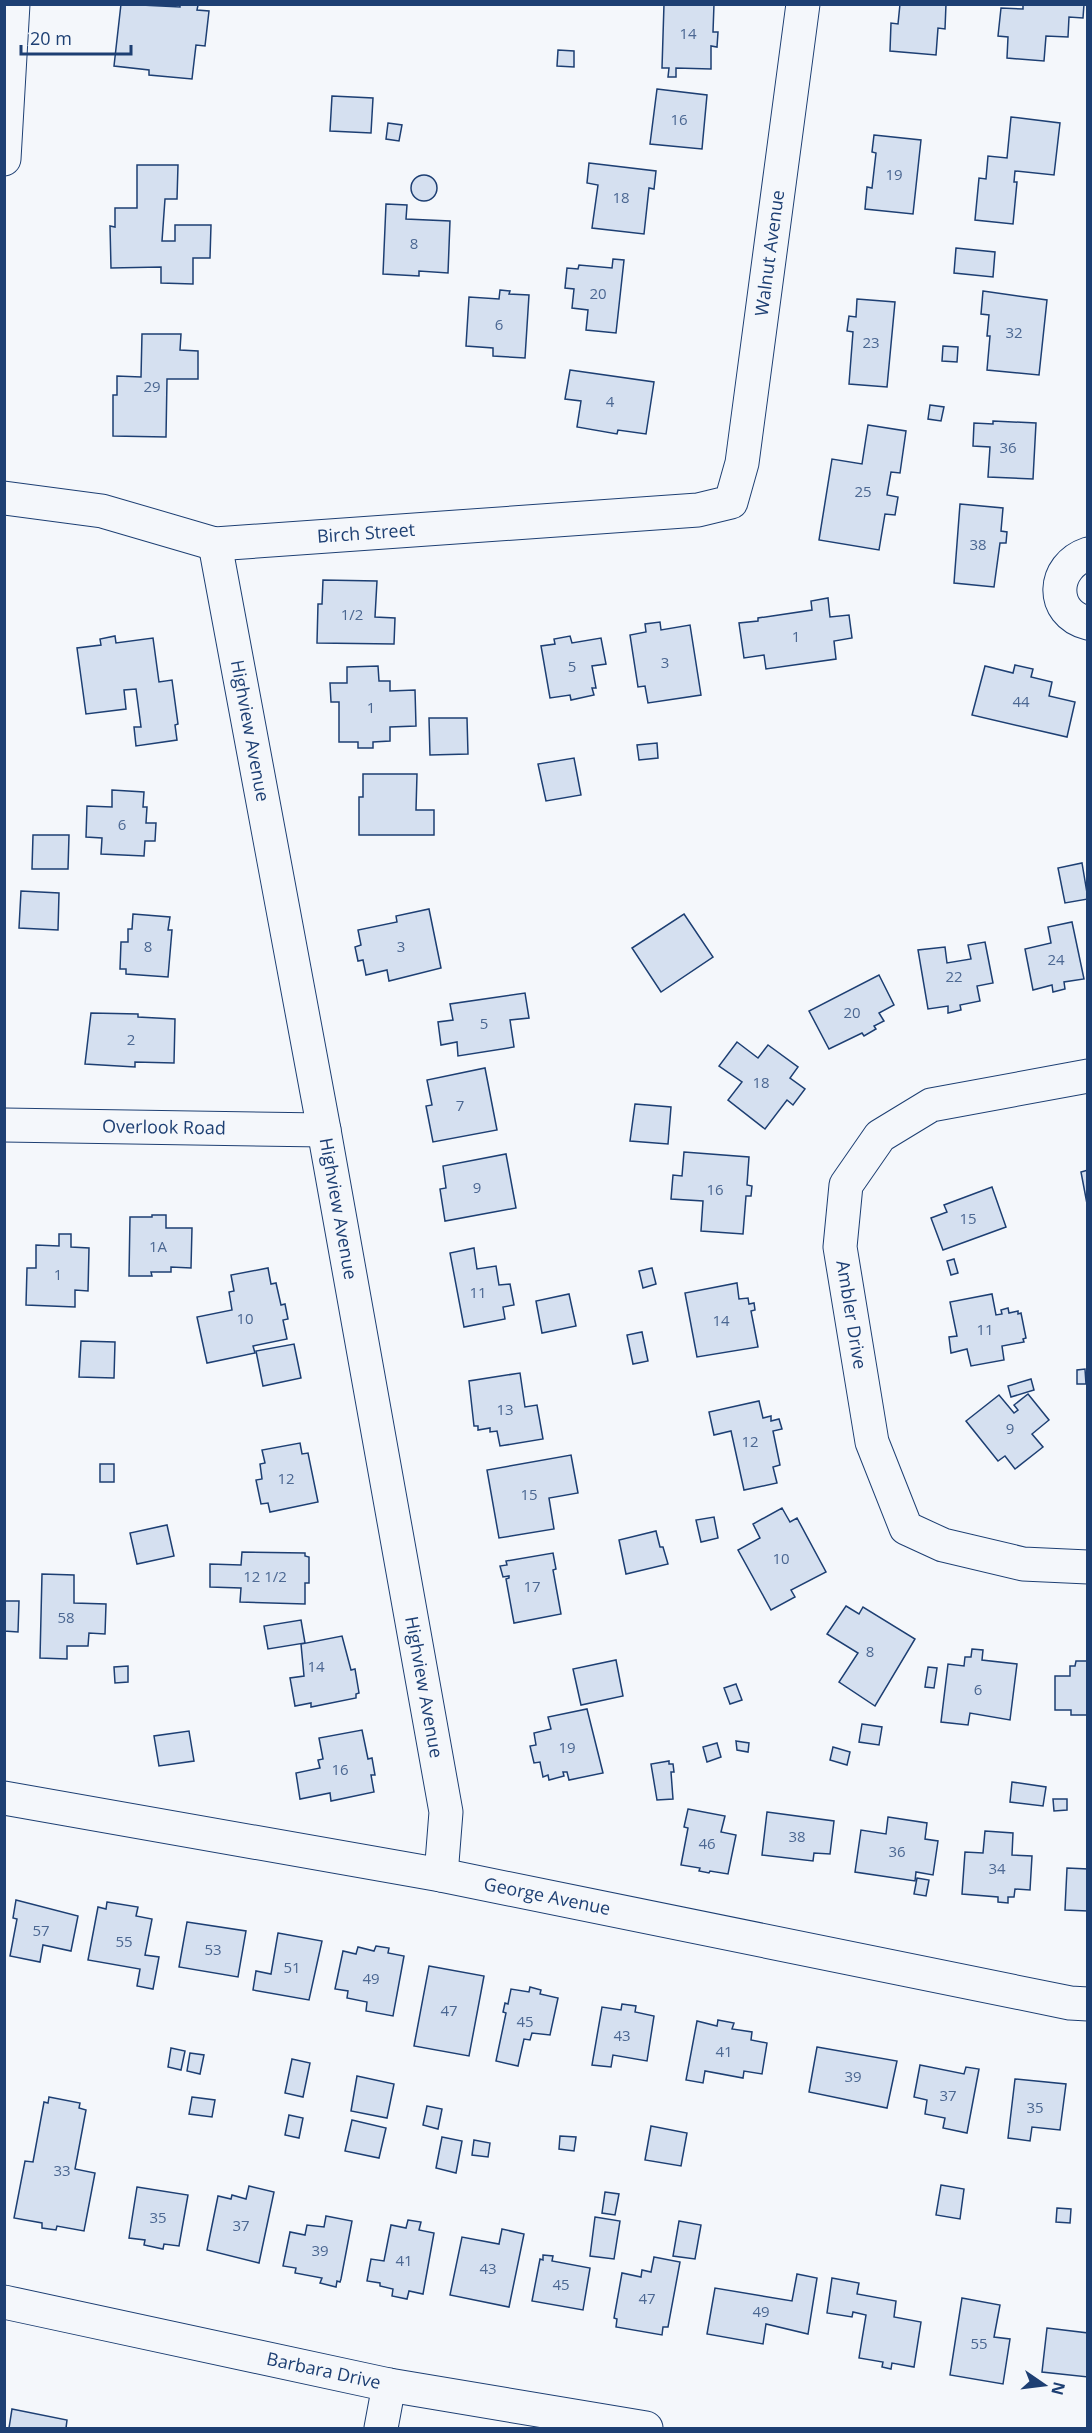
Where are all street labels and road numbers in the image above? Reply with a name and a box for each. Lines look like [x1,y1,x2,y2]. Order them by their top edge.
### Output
street label: Walnut Avenue [749,188,789,318]
street label: Birch Street [316,517,416,548]
street label: Highview Avenue [226,658,276,803]
street label: Overlook Road [102,1114,226,1139]
street label: Highview Avenue [315,1136,364,1281]
street label: Ambler Drive [831,1259,873,1371]
street label: Highview Avenue [400,1614,449,1760]
street label: George Avenue [482,1871,613,1920]
street label: Barbara Drive [265,2346,383,2394]

